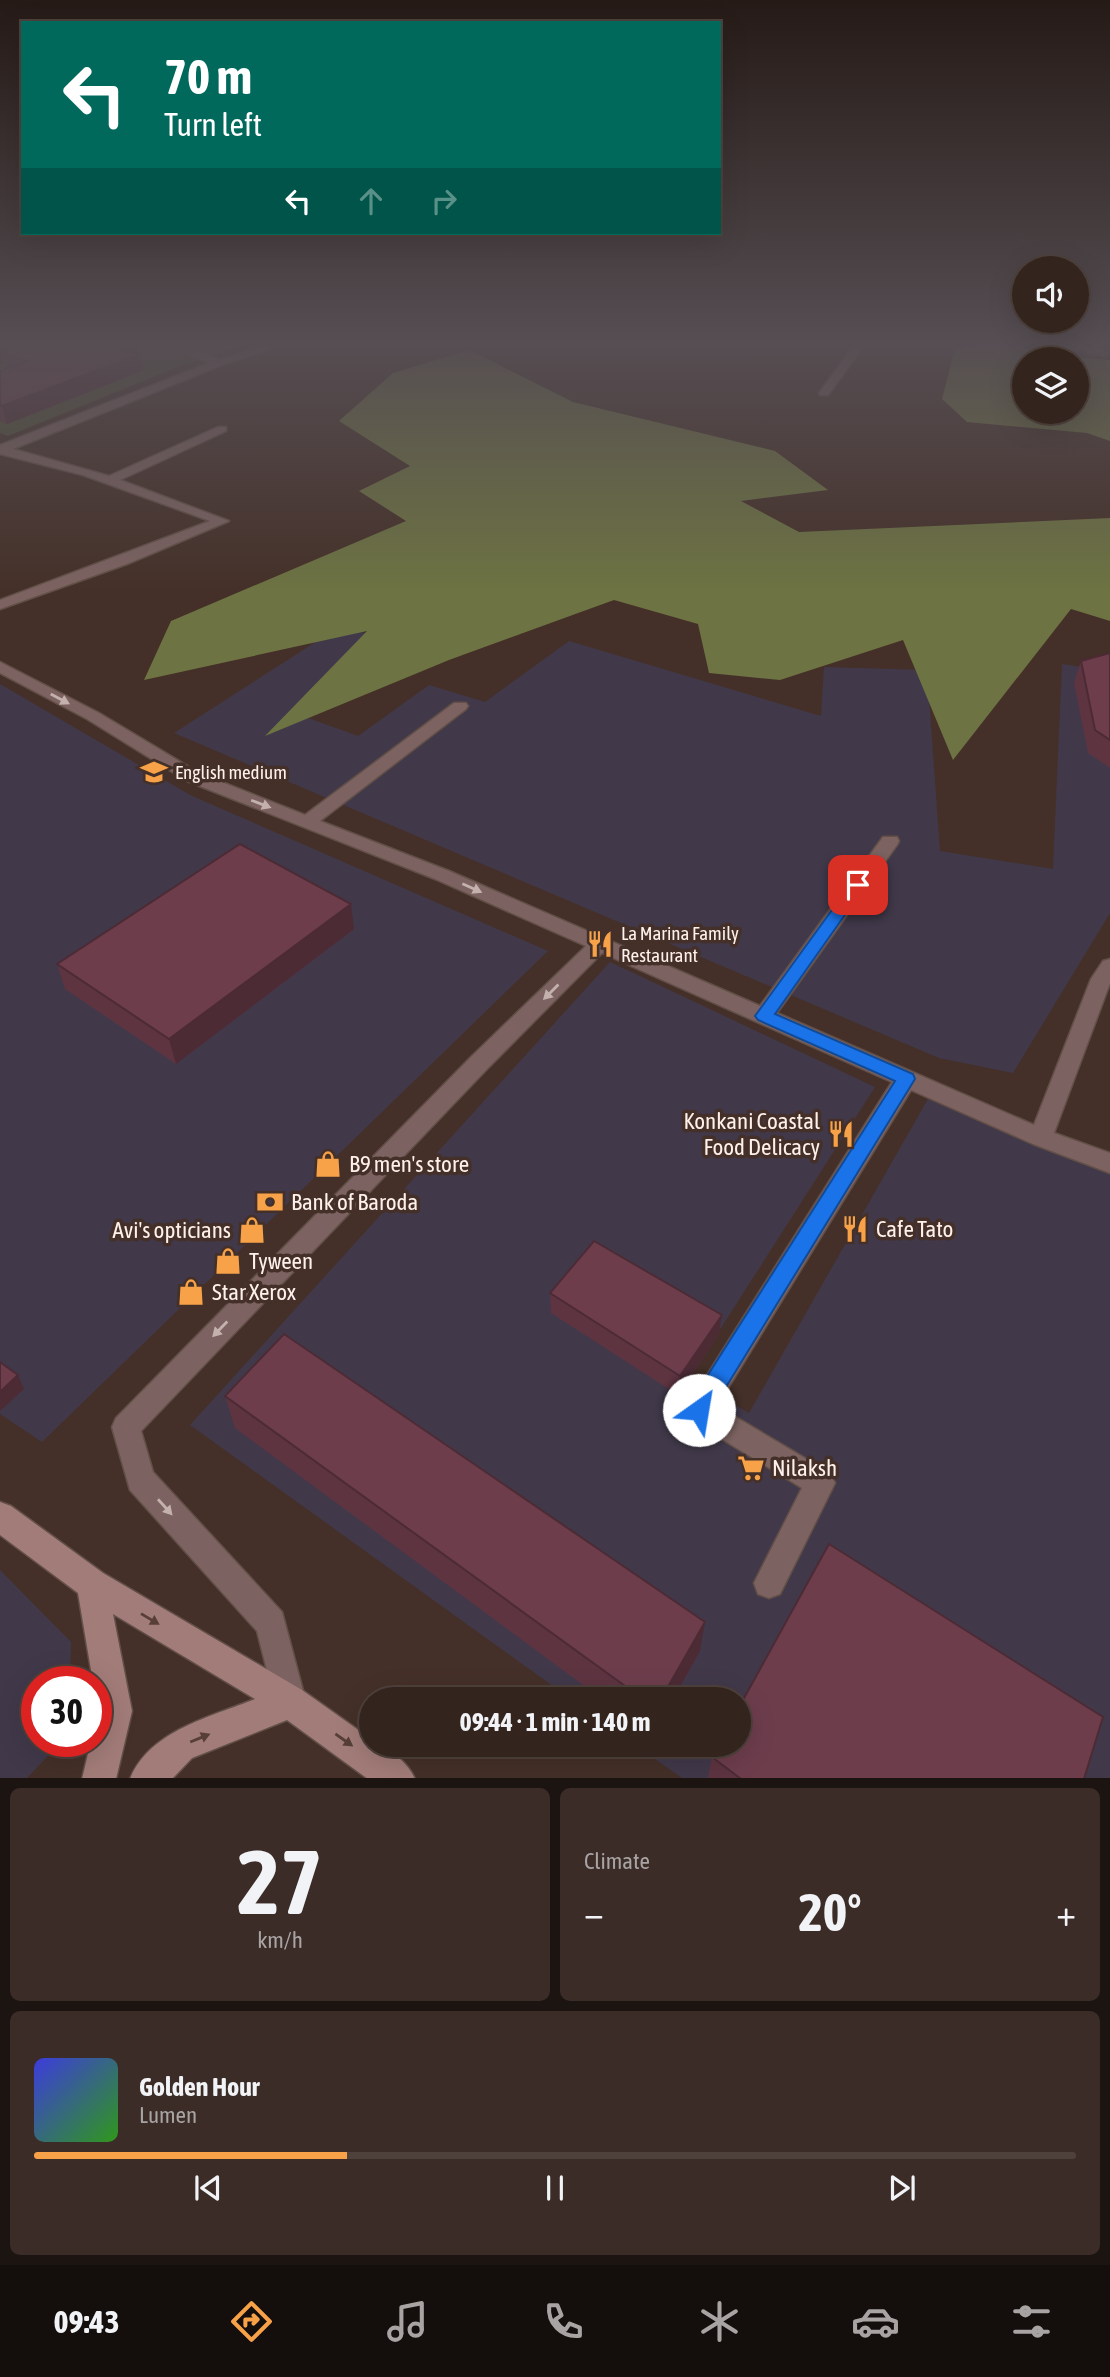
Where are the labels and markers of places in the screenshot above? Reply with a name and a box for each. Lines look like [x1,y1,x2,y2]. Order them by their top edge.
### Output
school or university icon: English medium [139,757,169,787]
place label: English medium [175,761,287,783]
pin [828,855,888,915]
place label: La Marina Family Restaurant [621,922,739,966]
restaurant icon: La Marina Family Restaurant [585,929,615,959]
place label: Konkani Coastal Food Delicacy [683,1108,820,1160]
restaurant icon: Konkani Coastal Food Delicacy [826,1119,856,1149]
shop icon: B9 men's store [313,1149,343,1179]
place label: B9 men's store [349,1151,469,1177]
bank icon: Bank of Baroda [255,1187,285,1217]
place label: Bank of Baroda [291,1189,418,1215]
restaurant icon: Cafe Tato [840,1214,870,1244]
shop icon: Avi's opticians [237,1215,267,1245]
place label: Cafe Tato [876,1216,953,1242]
place label: Avi's opticians [113,1217,231,1243]
shop icon: Tyween [213,1246,243,1276]
place label: Tyween [249,1248,313,1274]
shop icon: Star Xerox [176,1277,206,1307]
place label: Star Xerox [212,1279,296,1305]
supermarket icon: Nilaksh [736,1453,766,1483]
place label: Nilaksh [772,1455,837,1481]

